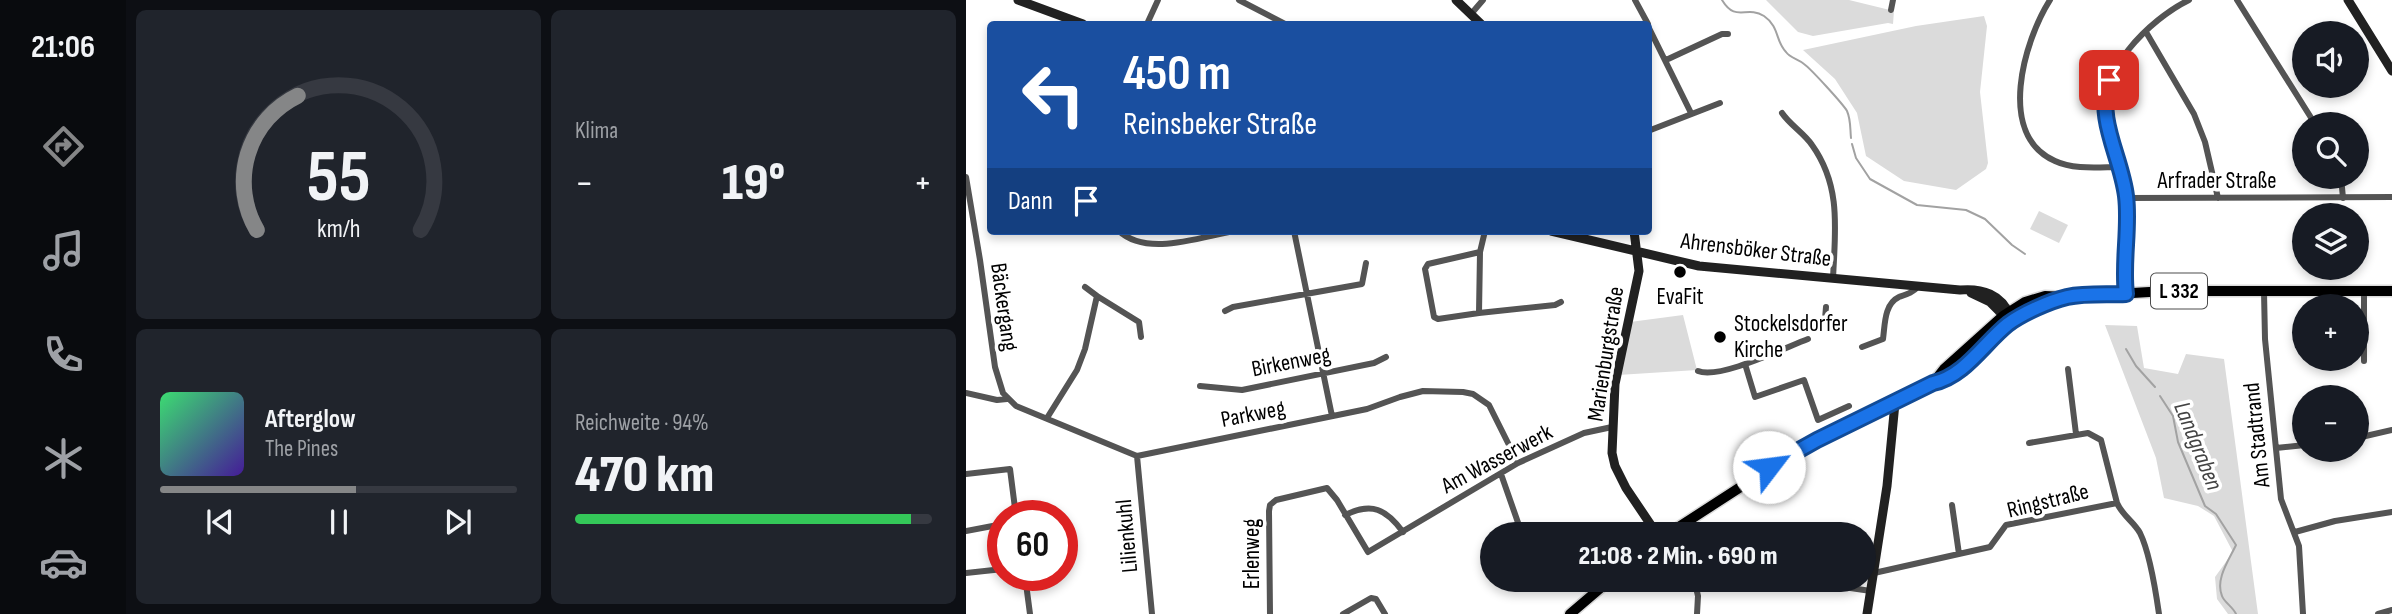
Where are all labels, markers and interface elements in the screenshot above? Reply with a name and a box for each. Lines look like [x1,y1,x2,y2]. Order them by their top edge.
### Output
map controls [2292,21,2369,462]
button: sound [2292,21,2369,98]
text: 21:06 [31,28,95,67]
text: 450 m [1123,45,1231,104]
icon: left [1008,49,1099,140]
pin [2079,50,2139,110]
icon: arrive [2090,61,2128,99]
text: Reinsbeker Straße [1123,105,1317,144]
button: search [2292,112,2369,189]
text: Klima [575,117,618,145]
icon: directions [39,122,88,171]
text: 55 [307,135,370,223]
text: 19° [722,152,785,215]
text: − [575,161,594,206]
text: + [913,161,932,206]
street label: Arfrader Straße [2157,167,2276,195]
icon: arrive [1067,182,1105,220]
text: Dann [1008,186,1053,217]
button: layers [2292,203,2369,280]
text: km/h [317,214,360,245]
icon: music [39,226,88,275]
street label: Ahrensböker Straße [1678,227,1833,273]
street label: Bäckergang [984,261,1024,353]
marker: EvaFit [1672,264,1688,280]
road number: L 332 [2151,274,2207,308]
place label: EvaFit [1656,283,1704,311]
street label: Marienburgstraße [1582,285,1630,423]
button: + [2292,294,2369,371]
place label: Stockelsdorfer Kirche [1734,310,1848,364]
marker: Stockelsdorfer Kirche [1712,329,1728,345]
icon: phone [39,330,88,379]
street label: Birkenweg [1249,341,1333,383]
street label: Am Stadtrand [2238,381,2277,490]
button: − [2292,385,2369,462]
street label: Parkweg [1218,394,1288,434]
water label: Landgraben [2167,397,2229,495]
text: Afterglow [265,404,356,435]
text: Reichweite · 94% [575,409,709,437]
street label: Am Wasserwerk [1436,418,1558,500]
position arrow [1732,430,1806,504]
icon: climate [39,434,88,483]
text: The Pines [265,435,338,463]
text: 470 km [575,444,714,507]
street label: Ringstraße [2004,477,2092,525]
street label: Lilienkuhl [1110,498,1144,574]
speed limit sign: 60 [987,500,1078,591]
icon: previous [201,503,239,541]
icon: pause [320,503,358,541]
icon: next [439,503,477,541]
street label: Erlenweg [1238,519,1266,589]
icon: car [39,538,88,587]
text: 21:08 · 2 Min. · 690 m [1578,541,1778,572]

